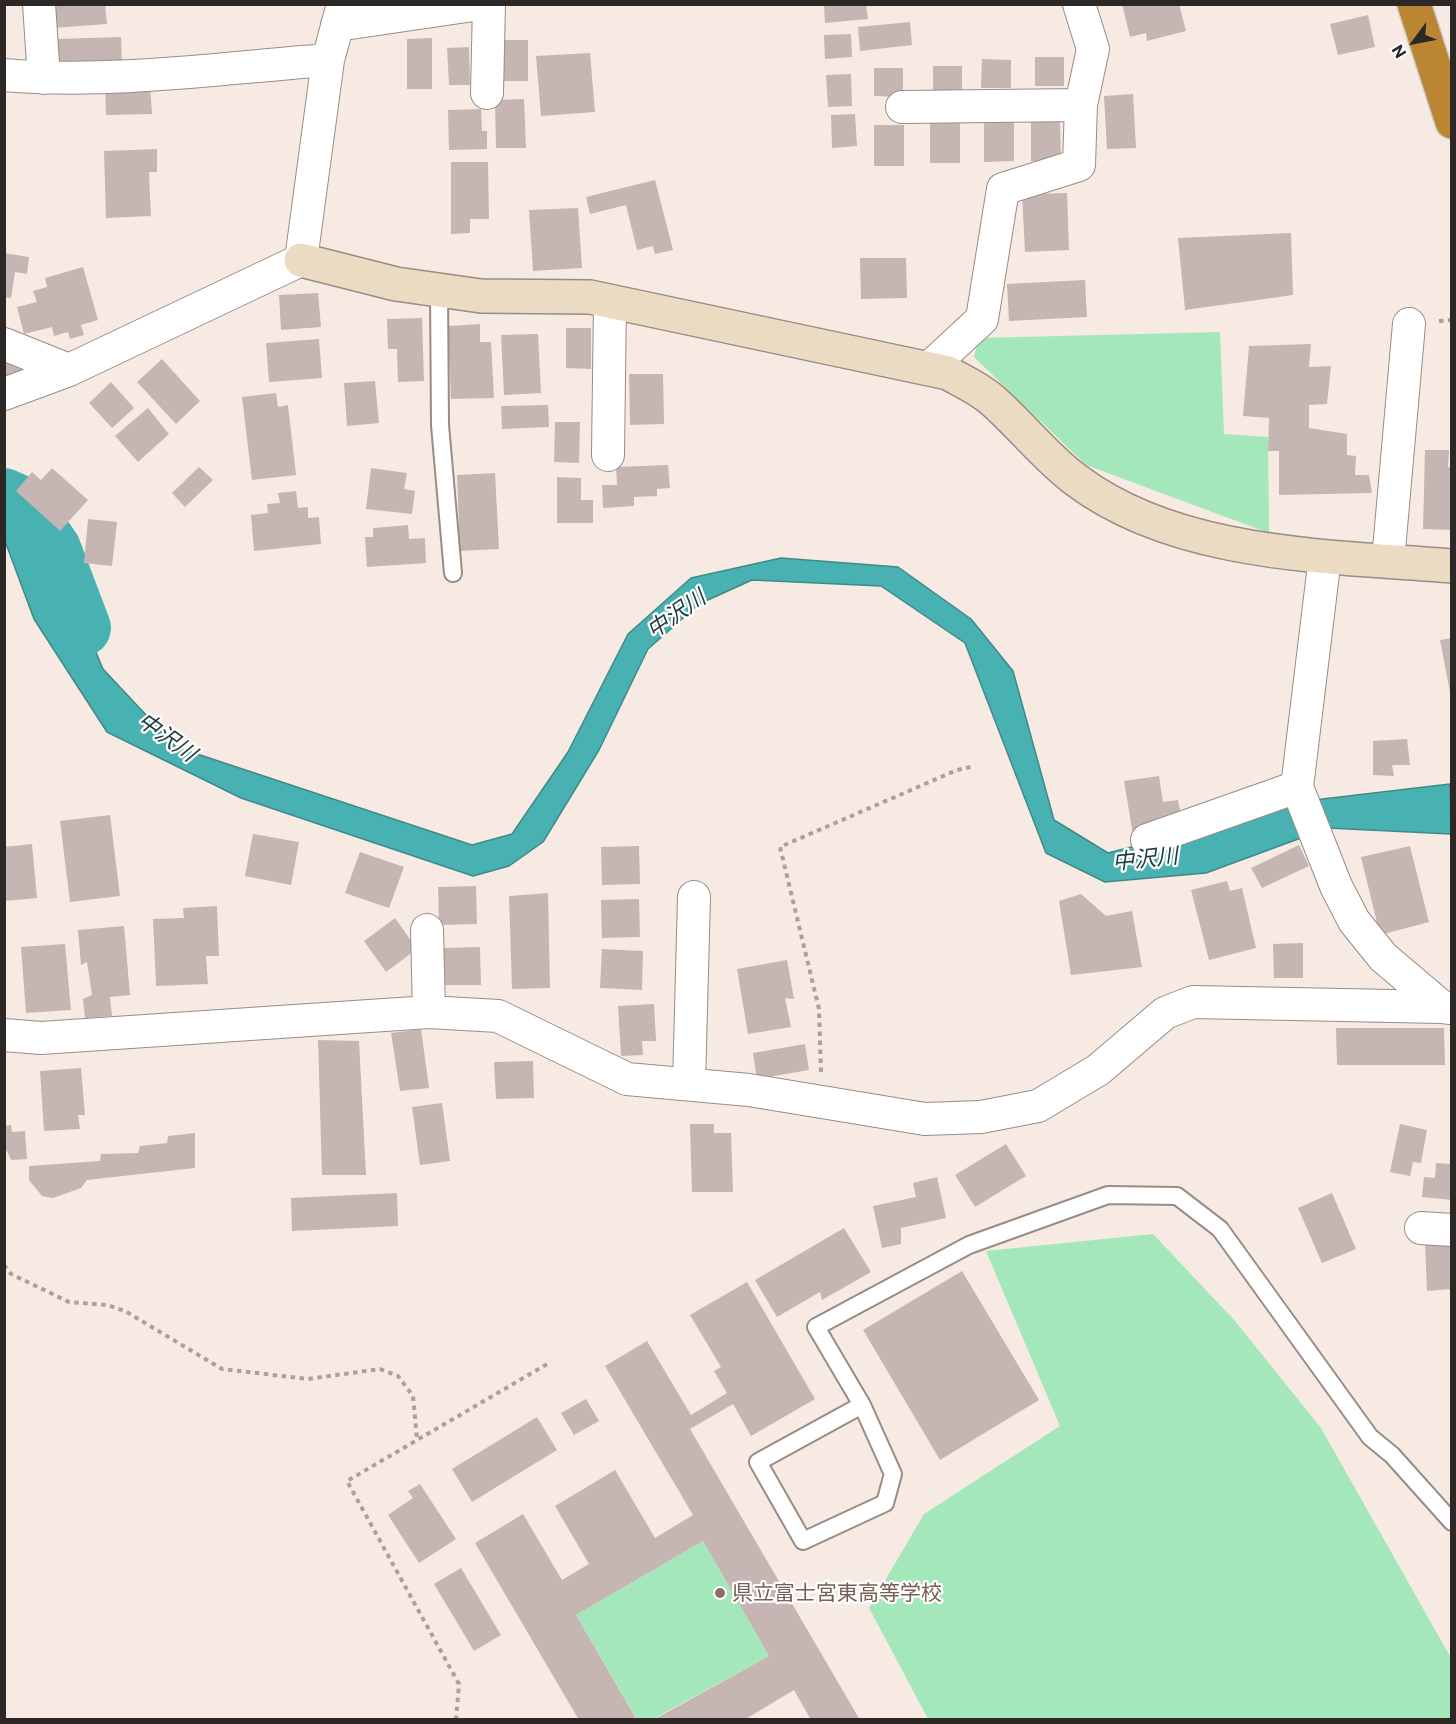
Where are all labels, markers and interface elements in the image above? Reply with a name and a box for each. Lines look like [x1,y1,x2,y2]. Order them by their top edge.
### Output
north arrow [1384,12,1444,72]
text: N [1387,42,1410,62]
water label: 中沢川 [641,584,711,644]
water label: 中沢川 [133,707,201,767]
water label: 中沢川 [1111,842,1179,876]
place label: 県立富士宮東高等学校 [732,1580,942,1606]
marker: 県立富士宮東高等学校 [713,1586,727,1600]

